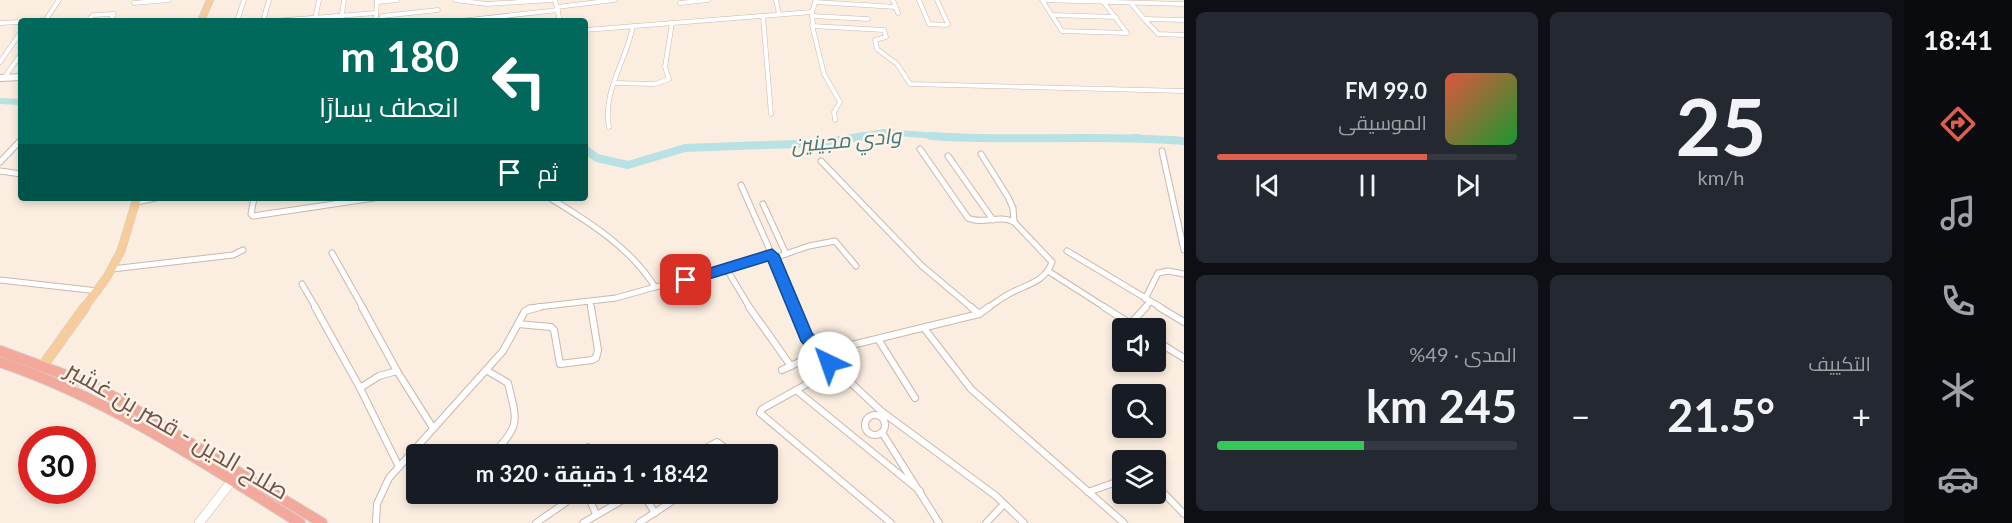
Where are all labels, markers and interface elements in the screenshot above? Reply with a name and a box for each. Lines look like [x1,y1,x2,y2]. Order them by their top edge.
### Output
text: 18:41 [1923,23,1993,56]
text: 180 m [341,31,459,81]
icon: left [480,42,558,120]
text: 99.0 FM [1345,77,1427,104]
text: 25 [1676,79,1766,173]
text: انعطف يسارًا [319,90,459,123]
icon: directions [1937,103,1979,145]
text: الموسيقى [1338,110,1427,134]
water label: وادي مجينين [790,122,904,162]
icon: arrive [493,156,526,189]
text: ثم [538,159,558,186]
text: km/h [1698,165,1744,189]
icon: previous [1251,169,1284,202]
icon: pause [1351,169,1384,202]
icon: next [1451,169,1484,202]
icon: music [1937,192,1979,234]
pin [660,254,711,305]
icon: arrive [669,263,702,296]
icon: phone [1937,280,1979,322]
map controls [1112,318,1166,504]
button: sound [1112,318,1166,372]
position arrow [797,331,861,395]
text: المدى · 49% [1409,342,1517,366]
text: التكييف [1808,351,1871,375]
street label: صلاح الدين - قصر بن غشير [58,352,294,507]
icon: climate [1937,369,1979,411]
text: 245 km [1366,379,1517,433]
button: search [1112,384,1166,438]
text: 21.5° [1667,388,1775,442]
text: − [1571,396,1590,436]
text: + [1852,396,1871,436]
speed limit sign: 30 [18,426,96,504]
button: layers [1112,450,1166,504]
icon: car [1937,458,1979,500]
text: 18:42 · 1 دقيقة · 320 m [476,460,708,487]

